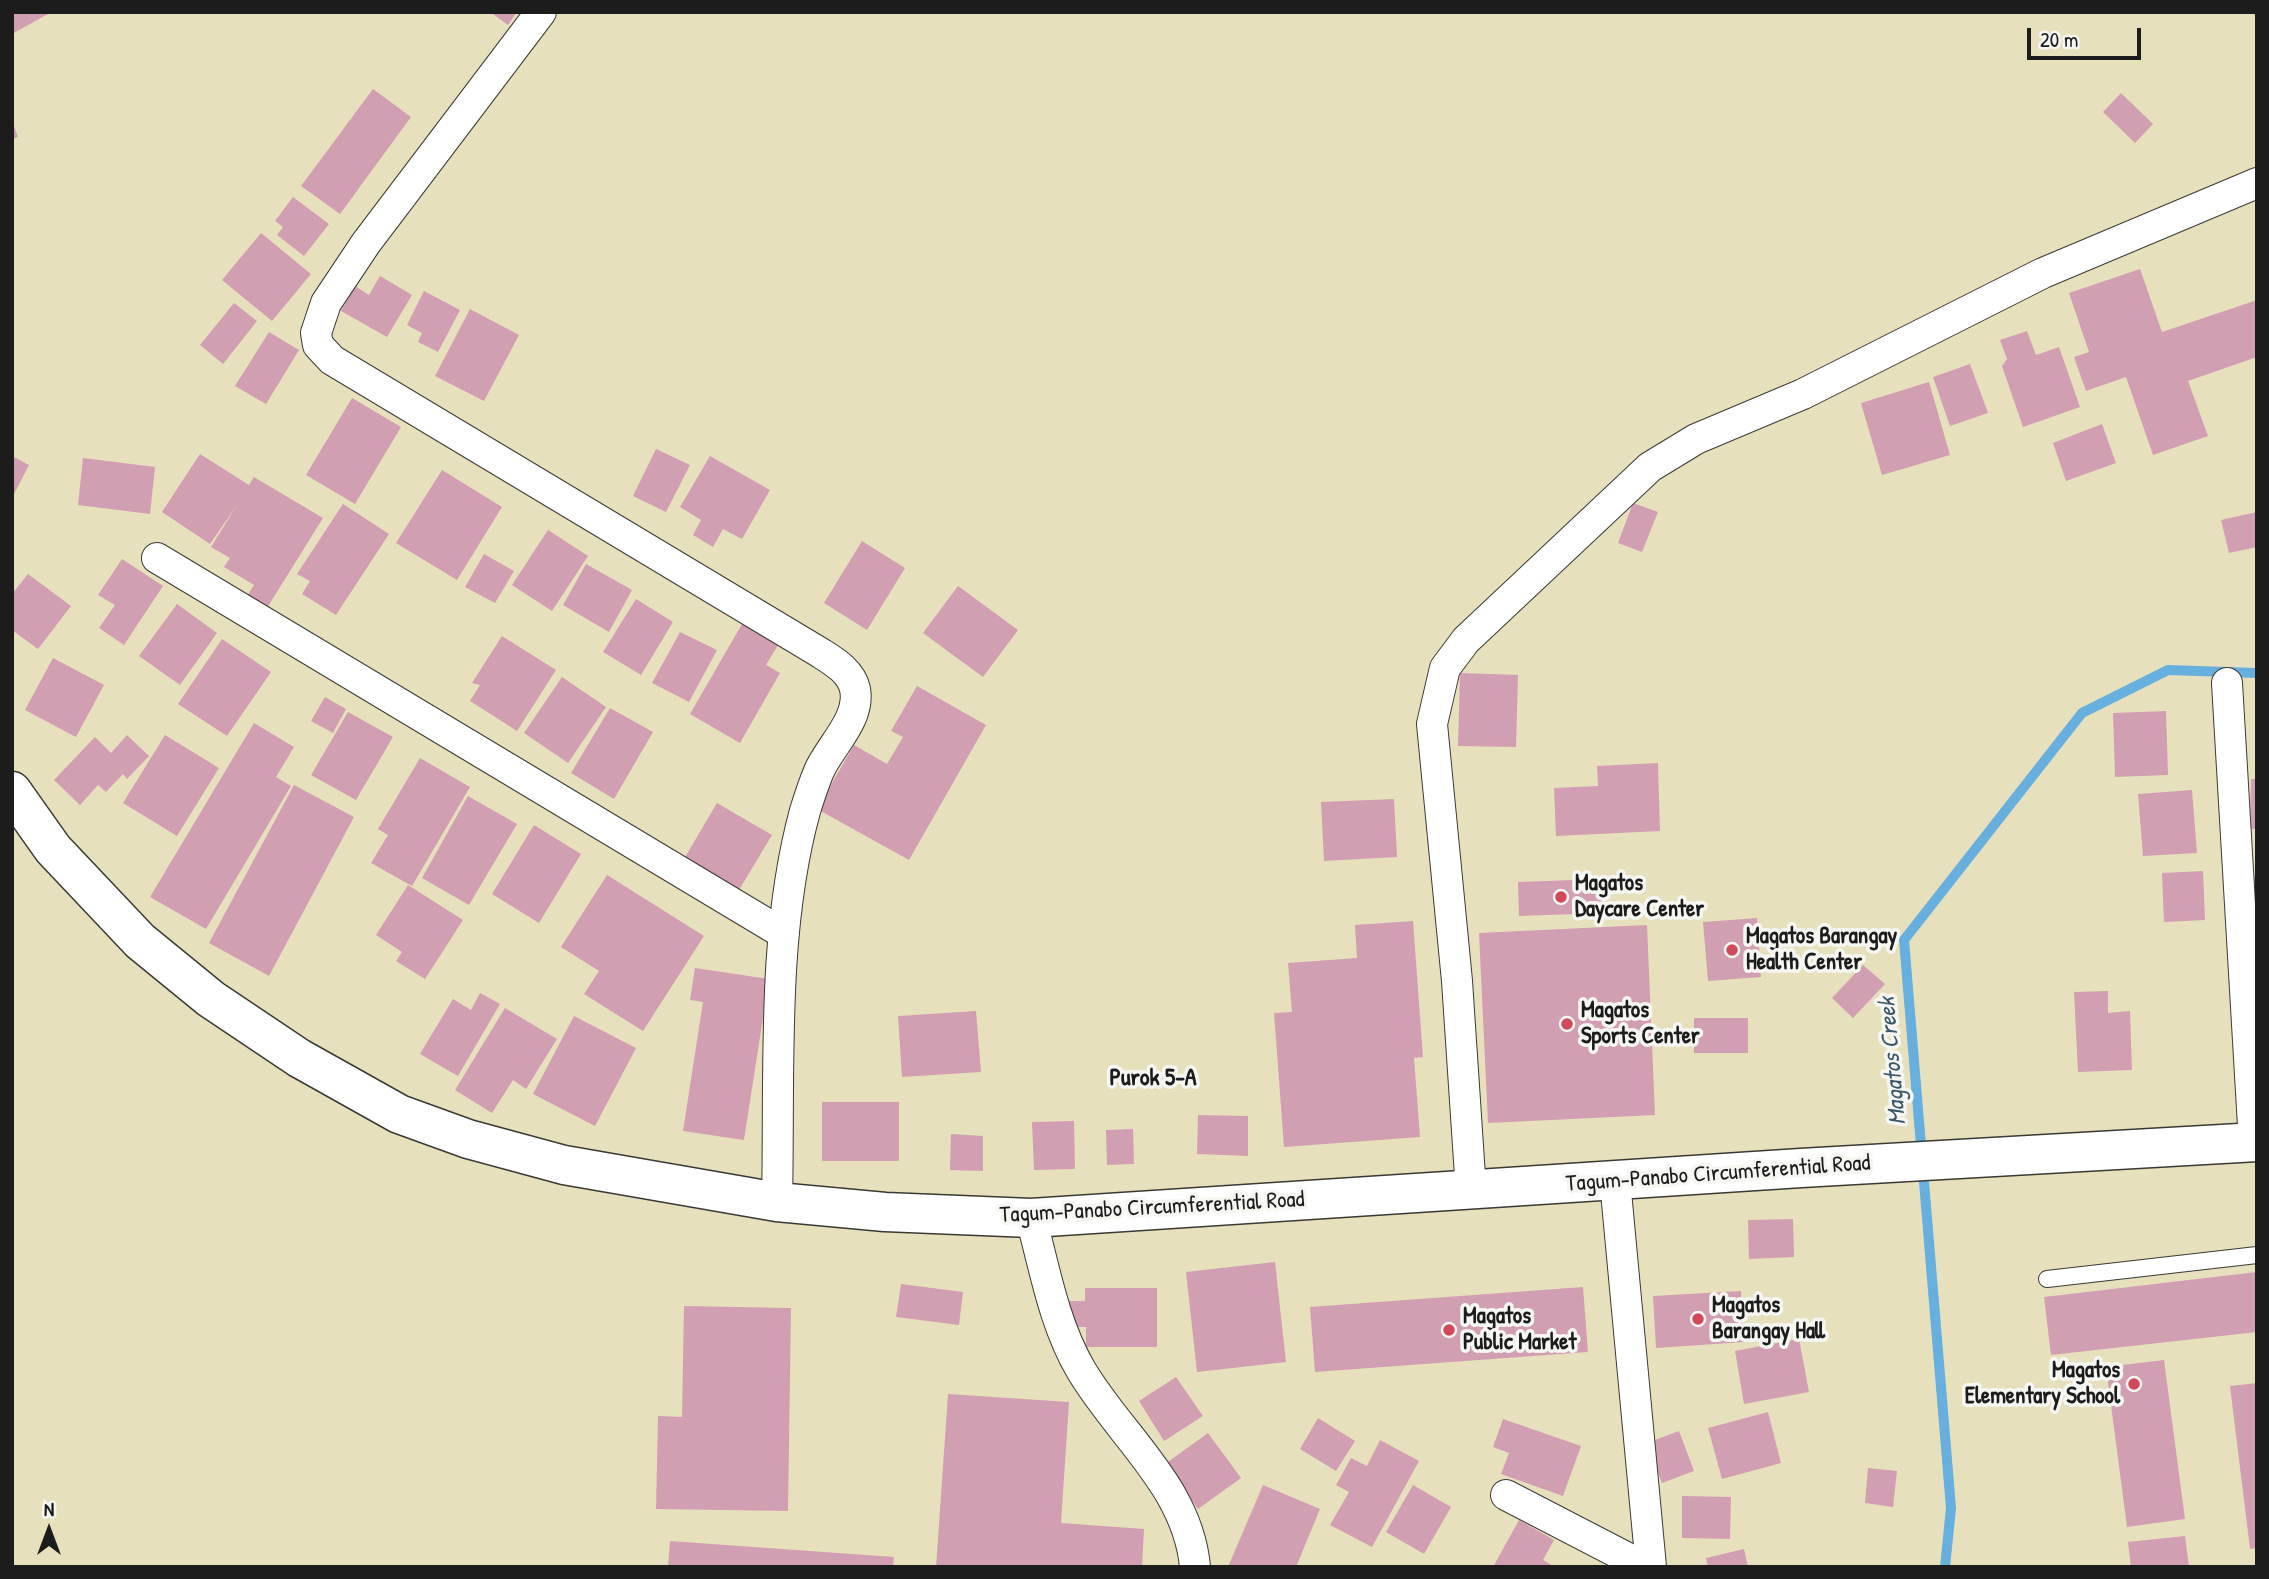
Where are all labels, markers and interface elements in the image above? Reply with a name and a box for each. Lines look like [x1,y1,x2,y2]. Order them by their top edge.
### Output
scale bar [2031,14,2145,58]
text: 20 m [2040,25,2078,54]
place label: Magatos Daycare Center [1575,870,1704,924]
marker: Magatos Daycare Center [1553,889,1569,905]
place label: Magatos Barangay Health Center [1746,923,1897,977]
marker: Magatos Barangay Health Center [1724,942,1740,958]
water label: Magatos Creek [1873,996,1913,1126]
place label: Magatos Sports Center [1581,997,1700,1051]
marker: Magatos Sports Center [1559,1016,1575,1032]
district label: Purok 5-A [1109,1065,1197,1093]
street label: Tagum-Panabo Circumferential Road [1565,1150,1871,1198]
street label: Tagum-Panabo Circumferential Road [999,1186,1305,1230]
place label: Magatos Barangay Hall [1712,1292,1825,1346]
place label: Magatos Public Market [1463,1303,1576,1357]
marker: Magatos Barangay Hall [1690,1311,1706,1327]
marker: Magatos Public Market [1441,1322,1457,1338]
place label: Magatos Elementary School [1965,1357,2120,1411]
marker: Magatos Elementary School [2126,1376,2142,1392]
north arrow [14,1495,84,1565]
text: N [44,1496,54,1522]

